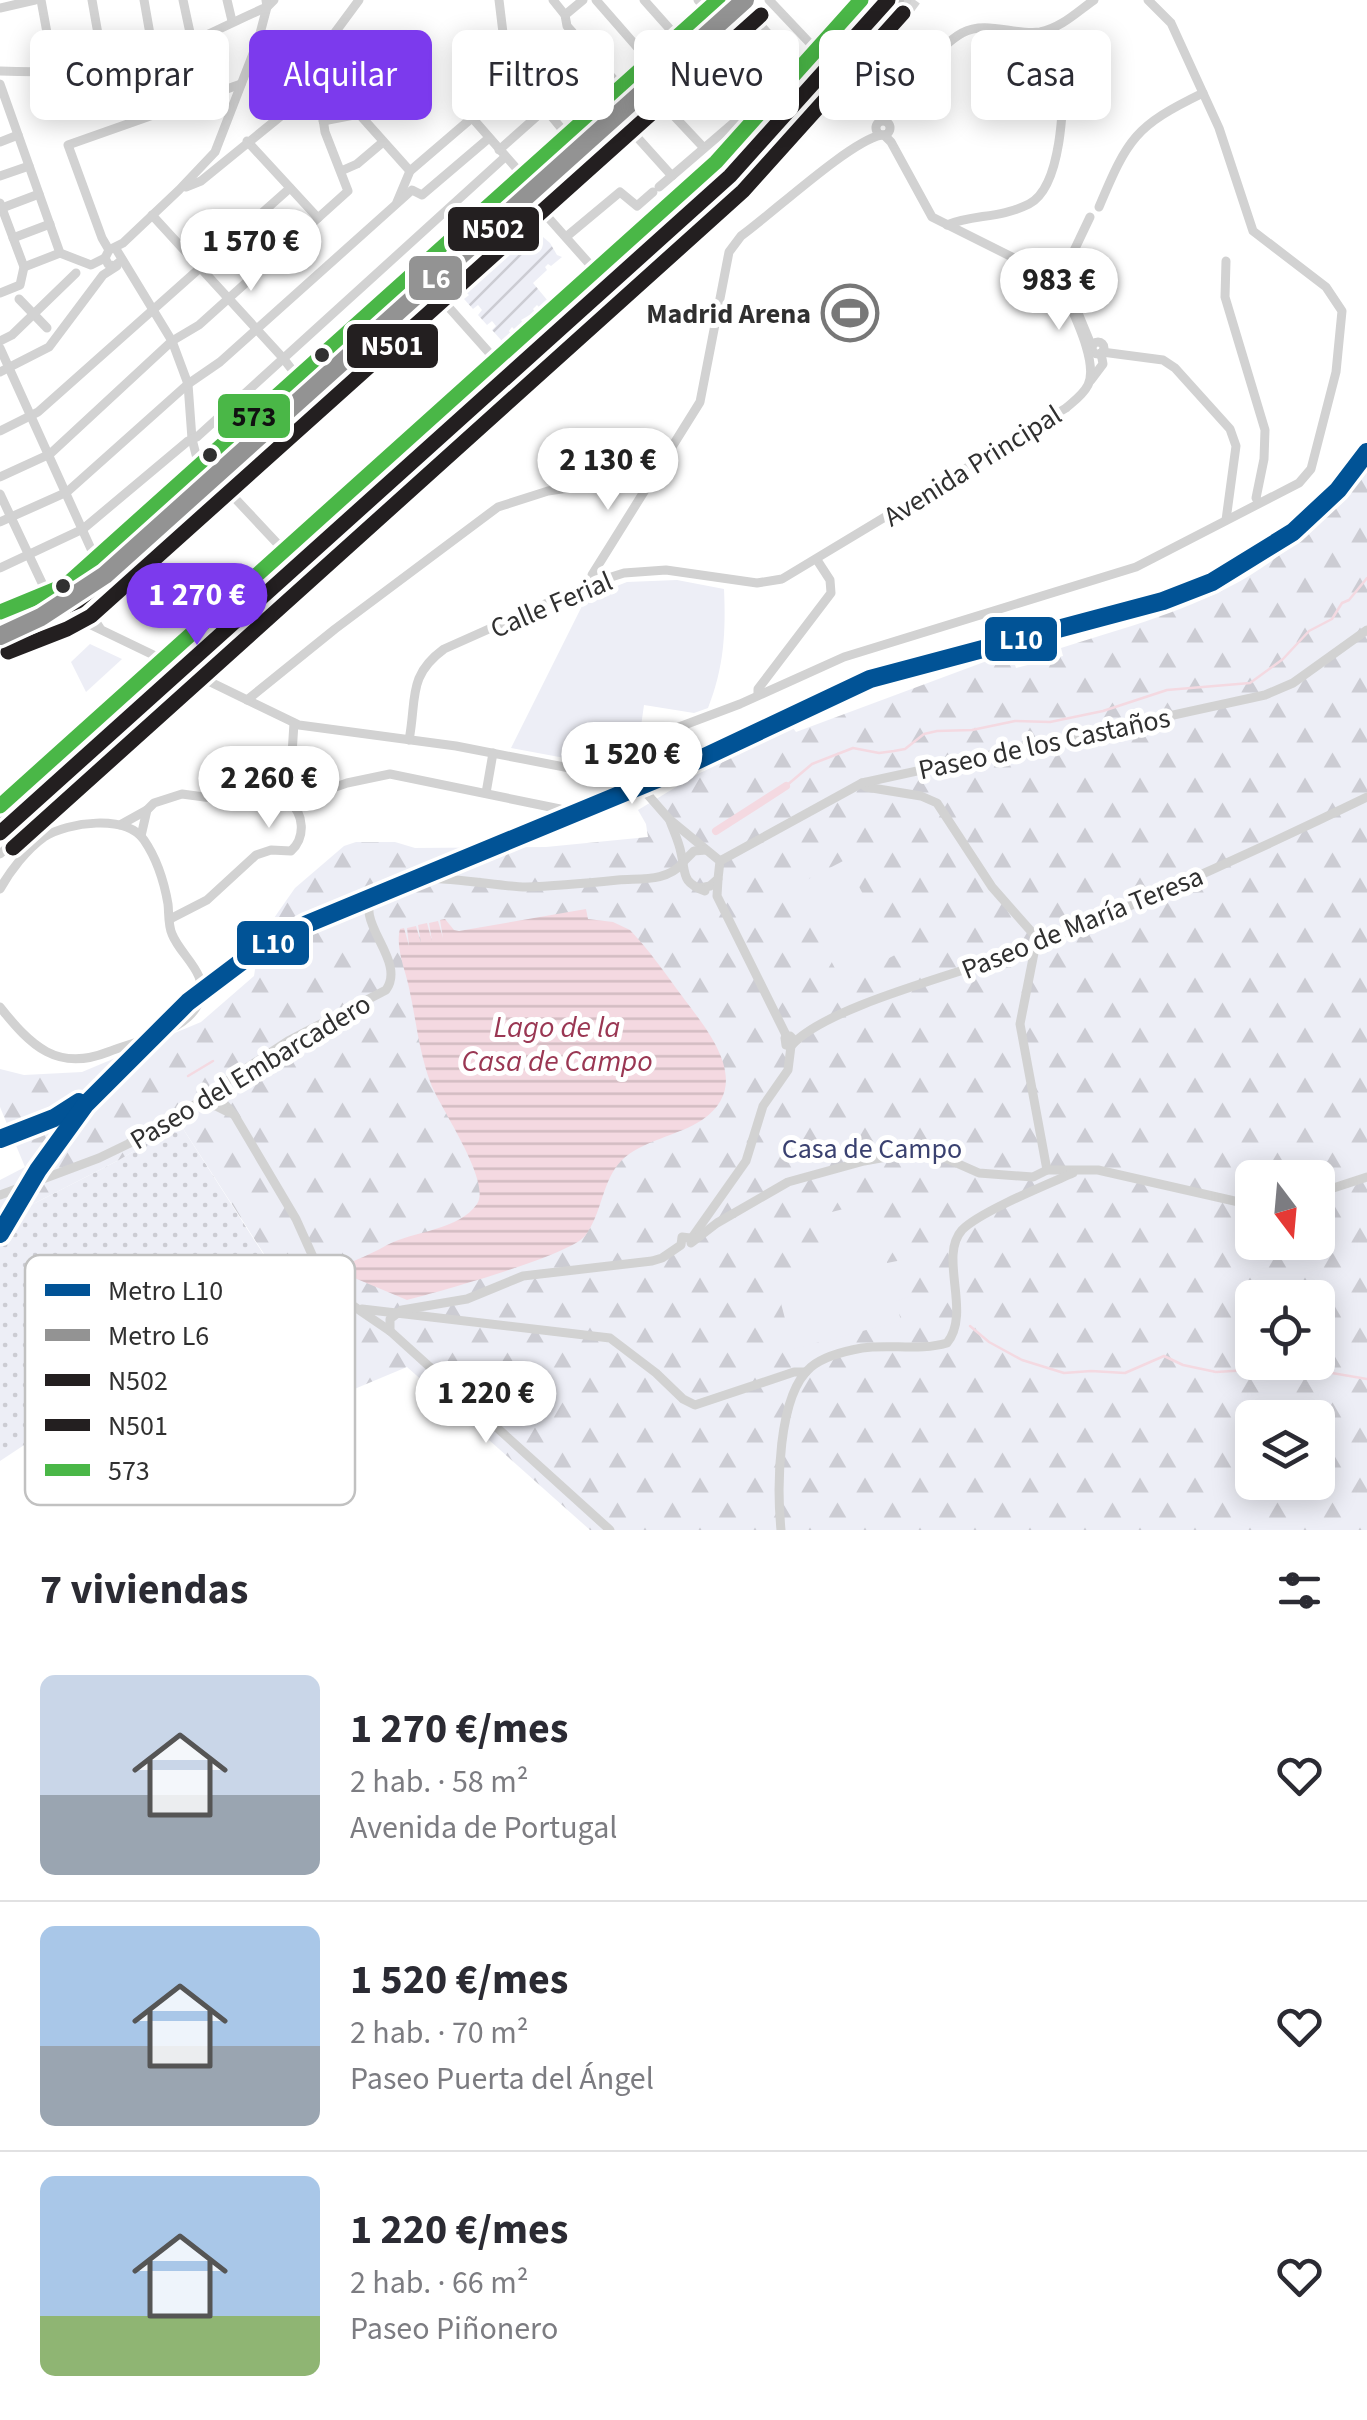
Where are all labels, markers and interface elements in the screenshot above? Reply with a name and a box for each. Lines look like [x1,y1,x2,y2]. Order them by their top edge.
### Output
chip: Comprar [30,30,229,120]
chip: Alquilar [249,30,432,120]
chip: Filtros [452,30,614,120]
chip: Nuevo [634,30,799,120]
chip: Piso [819,30,951,120]
chip: Casa [971,30,1111,120]
line badge: N502 [446,205,541,253]
pin: 1 570 € [159,209,343,294]
text: N502 [462,209,524,249]
text: 1 570 € [202,218,300,264]
pin: 983 € [989,248,1129,333]
line badge: L6 [407,254,464,302]
text: 983 € [1022,257,1096,303]
text: L6 [421,259,451,299]
sports icon: Madrid Arena [820,283,880,343]
place label: Madrid Arena [646,294,811,334]
line badge: N501 [345,322,440,370]
text: N501 [361,326,423,366]
unlabelled marker [312,345,332,365]
line badge: 573 [216,392,292,440]
street label: Avenida Principal [876,395,1069,537]
text: 573 [232,397,276,437]
pin: 2 130 € [516,428,700,513]
text: 2 130 € [559,437,657,483]
unlabelled marker [200,445,220,465]
street label: Calle Ferial [484,561,619,649]
pin: 1 270 € [105,563,289,648]
text: 1 270 € [148,572,246,618]
unlabelled marker [53,576,73,596]
line badge: L10 [983,615,1059,663]
text: L10 [999,620,1043,660]
street label: Paseo de los Castaños [915,698,1174,790]
pin: 1 520 € [540,722,724,807]
text: 1 520 € [583,731,681,777]
pin: 2 260 € [177,746,361,831]
text: 2 260 € [220,755,318,801]
street label: Paseo de María Teresa [956,856,1209,990]
line badge: L10 [235,919,311,967]
text: L10 [251,924,295,964]
street label: Paseo del Embarcadero [123,984,379,1160]
water label: Lago de la Casa de Campo [461,1006,653,1083]
park label: Casa de Campo [782,1129,962,1169]
north arrow [1235,1160,1335,1260]
map controls [1235,1160,1335,1500]
legend [25,1255,355,1505]
text: Metro L10 [108,1271,223,1311]
button: locate [1235,1280,1335,1380]
text: Metro L6 [108,1316,209,1356]
text: N502 [108,1361,168,1401]
pin: 1 220 € [394,1361,578,1446]
text: 1 220 € [437,1370,535,1416]
button: layers [1235,1400,1335,1500]
text: N501 [108,1406,168,1446]
text: 573 [108,1451,150,1491]
text: 7 viviendas [40,1560,248,1620]
icon: filters [1272,1563,1327,1618]
text: 1 270 €/mes [350,1699,568,1759]
icon: home [120,1715,240,1835]
icon: heart [1272,1748,1327,1803]
text: 2 hab. · 58 m² [350,1759,528,1805]
text: Avenida de Portugal [350,1805,617,1851]
text: 1 520 €/mes [350,1950,568,2010]
icon: home [120,1966,240,2086]
icon: heart [1272,1999,1327,2054]
text: 2 hab. · 70 m² [350,2010,528,2056]
text: Paseo Puerta del Ángel [350,2056,654,2102]
text: 1 220 €/mes [350,2200,568,2260]
icon: home [120,2216,240,2336]
icon: heart [1272,2249,1327,2304]
text: 2 hab. · 66 m² [350,2260,528,2306]
text: Paseo Piñonero [350,2306,558,2352]

